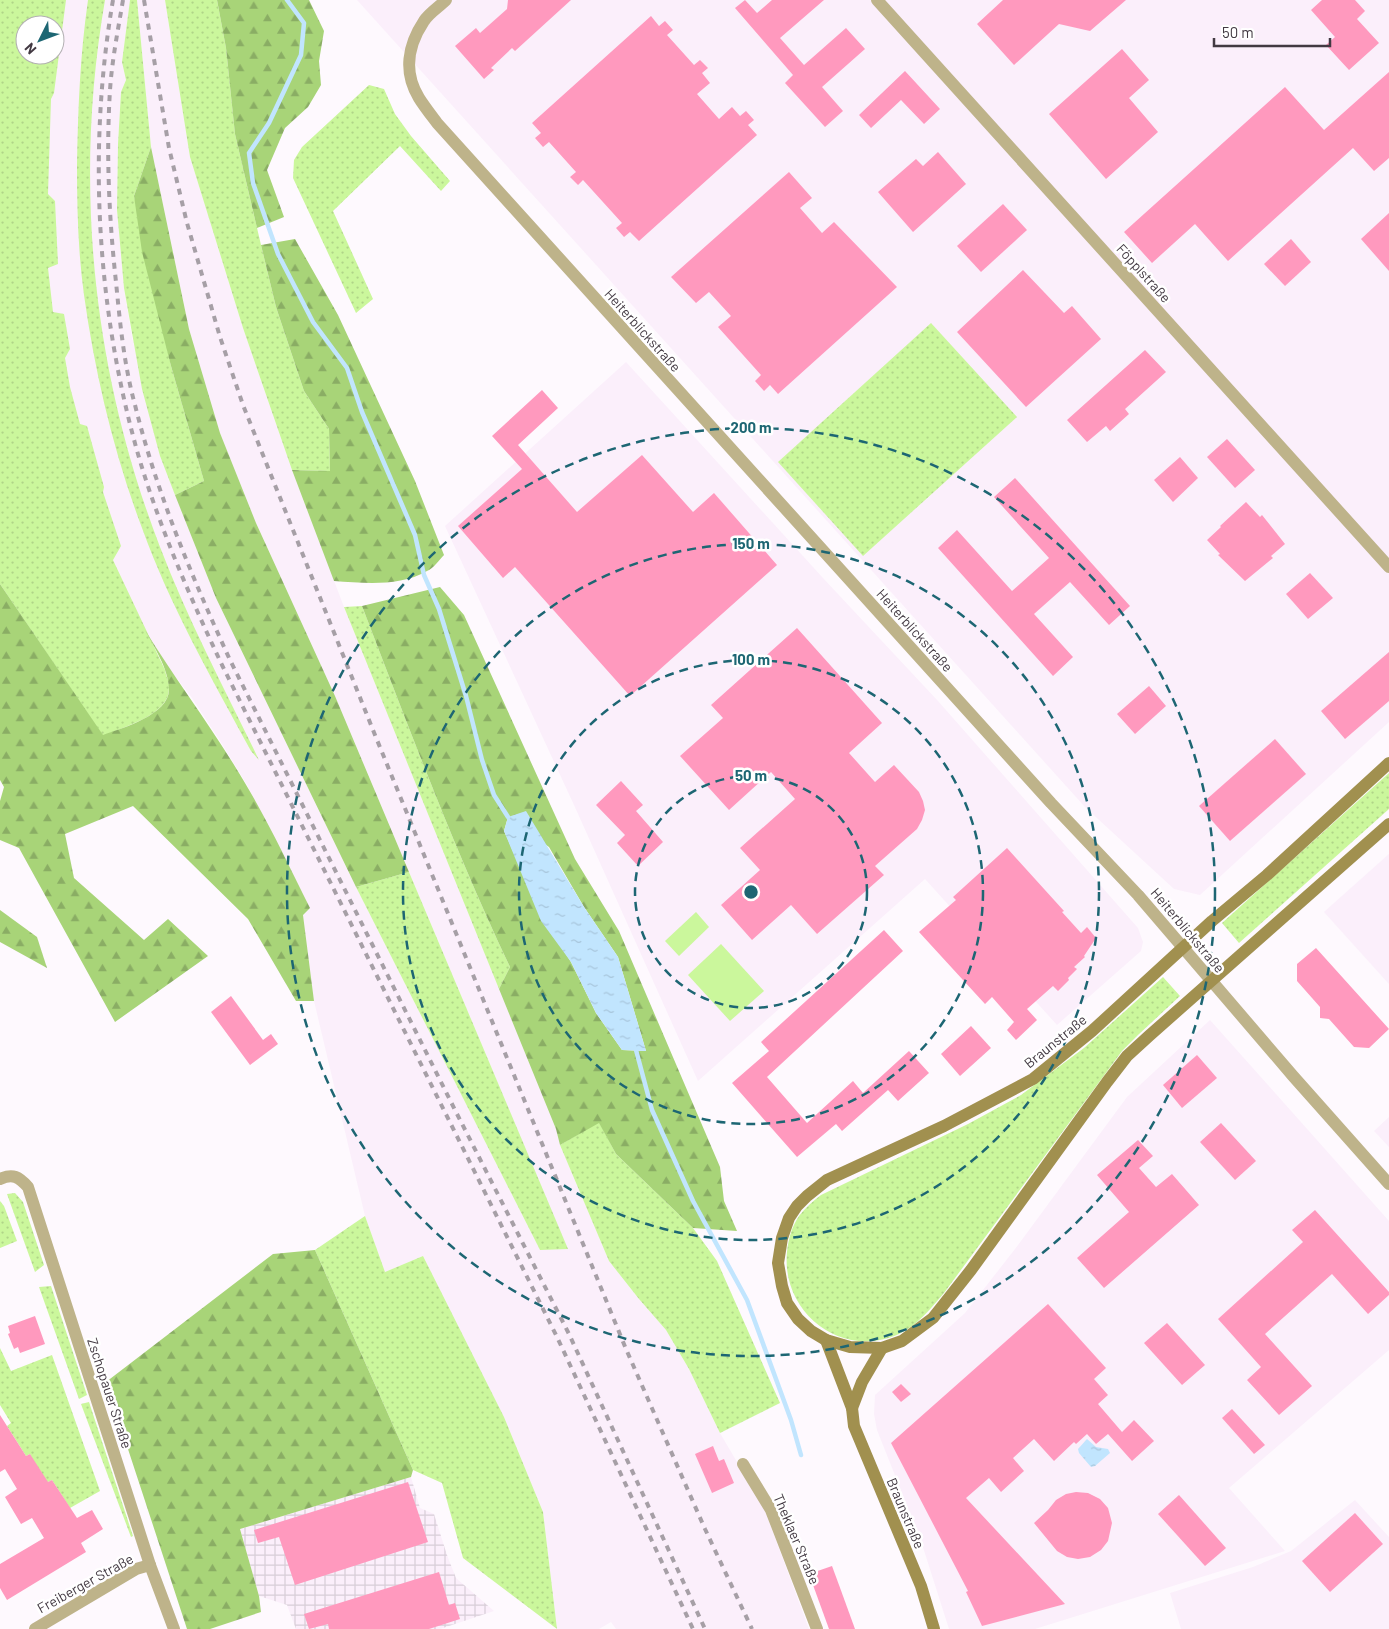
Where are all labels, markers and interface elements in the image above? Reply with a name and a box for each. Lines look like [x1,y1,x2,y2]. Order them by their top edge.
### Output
north arrow [15,15,65,65]
scale bar [1214,15,1330,47]
text: 50 m [1222,23,1254,41]
text: N [21,40,39,58]
street label: Föpplstraße [1113,240,1175,306]
street label: Heiterblickstraße [601,285,685,375]
text: 200 m [730,418,772,436]
text: 150 m [732,534,770,552]
street label: Heiterblickstraße [873,585,957,675]
text: 100 m [732,650,770,668]
text: 50 m [735,766,767,784]
centre of rings [742,883,760,901]
street label: Heiterblickstraße [1148,884,1228,976]
street label: Braunstraße [1020,1011,1090,1071]
street label: Zschopauer Straße [84,1336,136,1450]
street label: Braunstraße [883,1475,929,1551]
street label: Theklaer Straße [770,1491,824,1587]
street label: Freiberger Straße [34,1550,136,1616]

